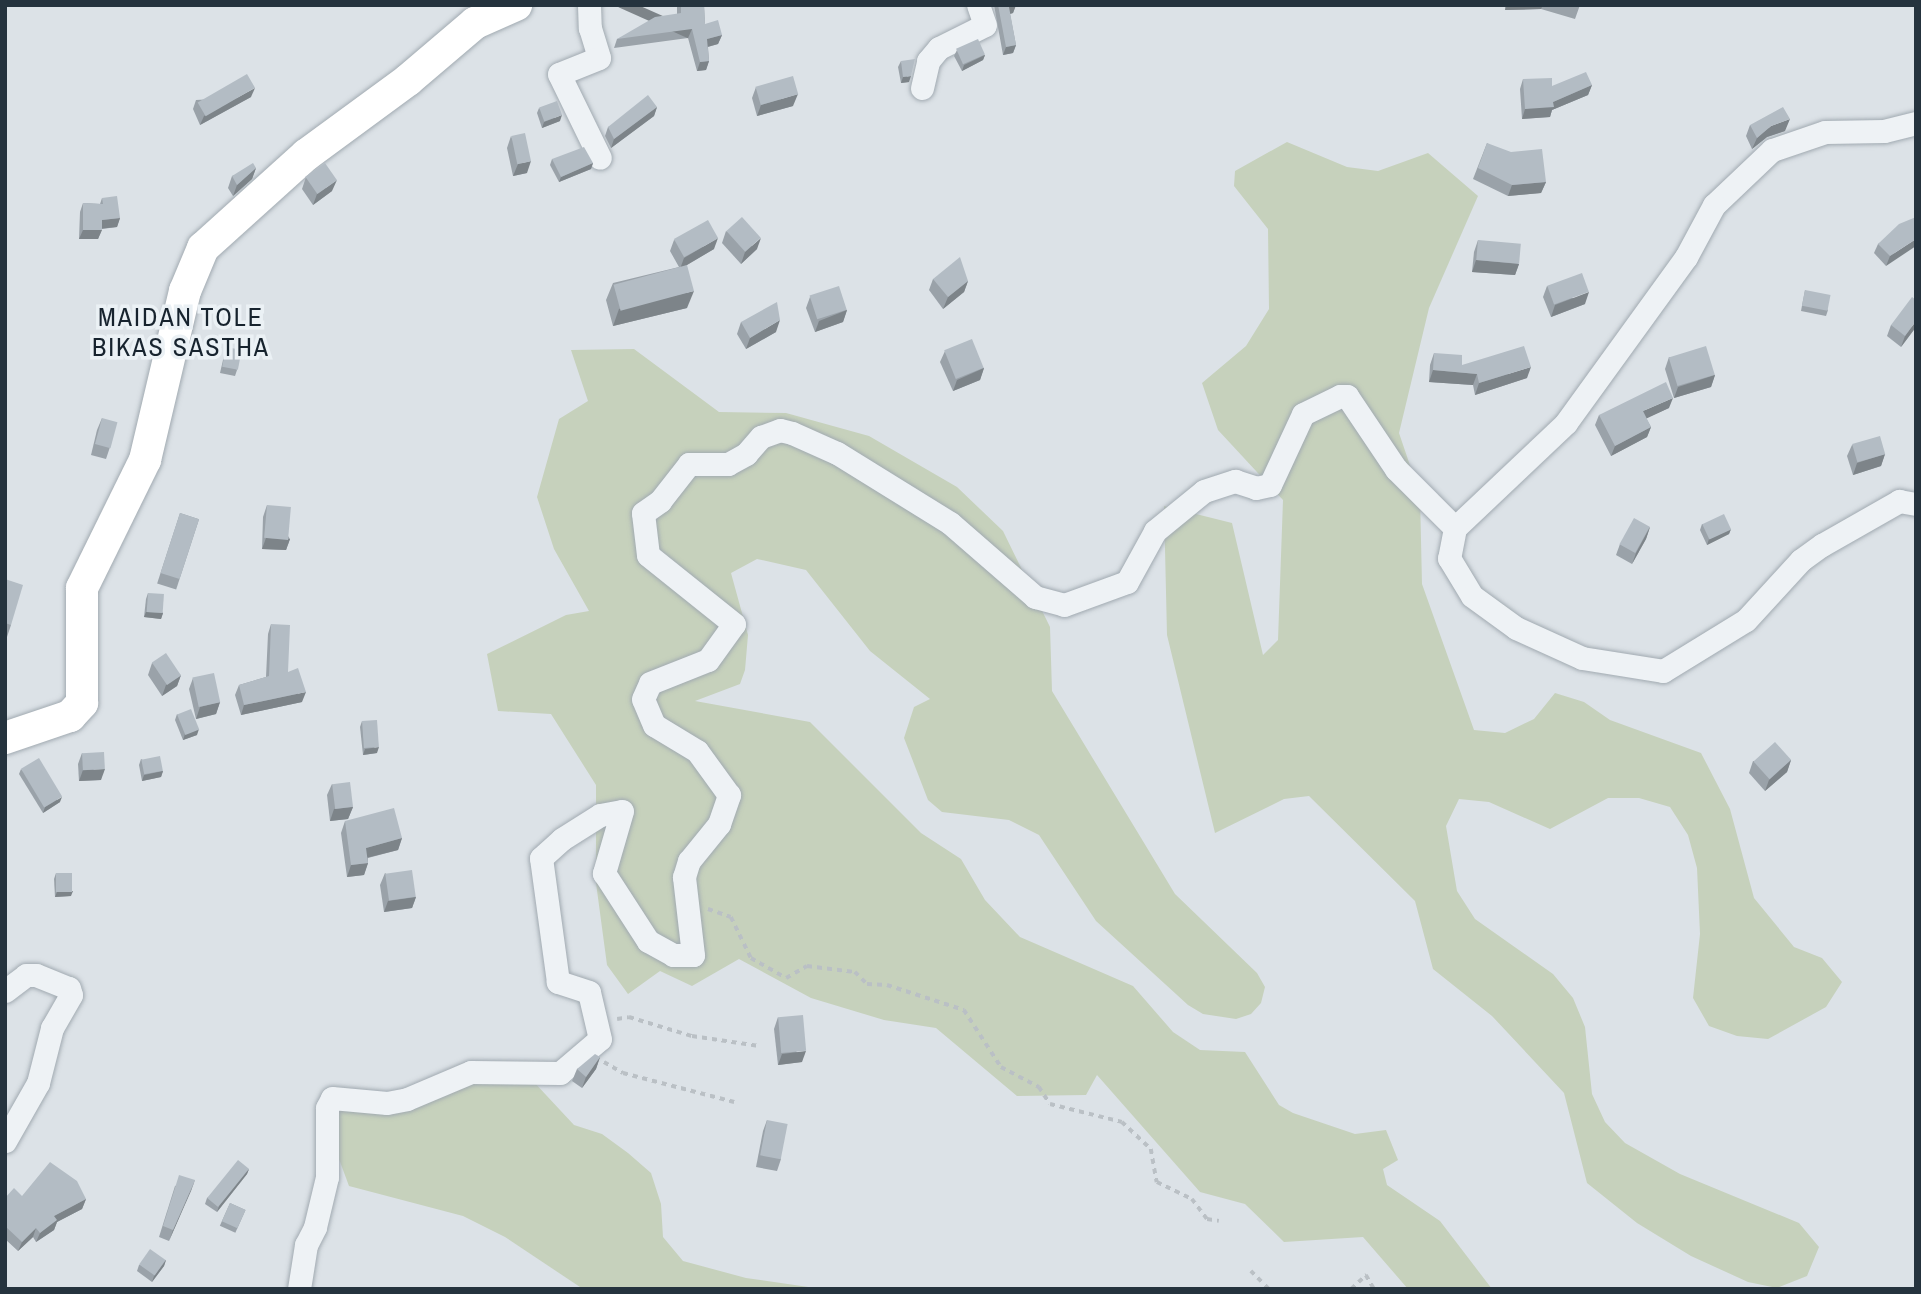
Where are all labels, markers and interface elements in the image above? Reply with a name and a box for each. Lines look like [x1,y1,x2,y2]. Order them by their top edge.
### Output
district label: MAIDAN TOLE BIKAS SASTHA [93,301,269,362]

